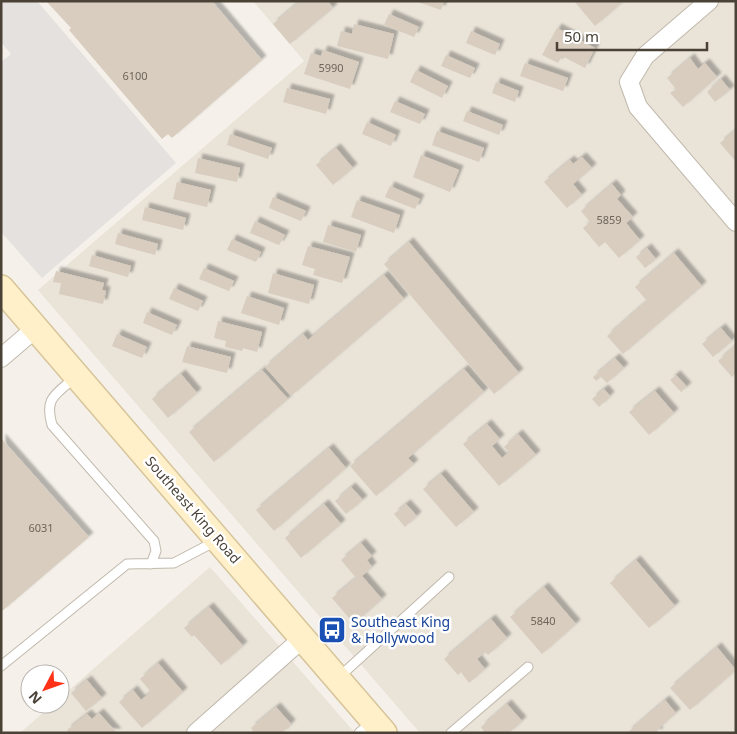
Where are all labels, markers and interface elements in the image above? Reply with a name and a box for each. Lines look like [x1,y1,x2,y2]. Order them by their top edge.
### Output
scale bar [557,20,707,52]
text: 50 m [564,26,599,46]
house number: 5990 [318,60,344,75]
house number: 6100 [122,68,148,83]
house number: 5859 [596,212,622,227]
street label: Southeast King Road [141,452,245,567]
house number: 6031 [28,520,54,535]
place label: Southeast King & Hollywood [351,612,450,647]
house number: 5840 [530,613,556,628]
bus stop icon: Southeast King & Hollywood [317,615,347,645]
north arrow [20,664,70,714]
text: N [24,687,46,708]

